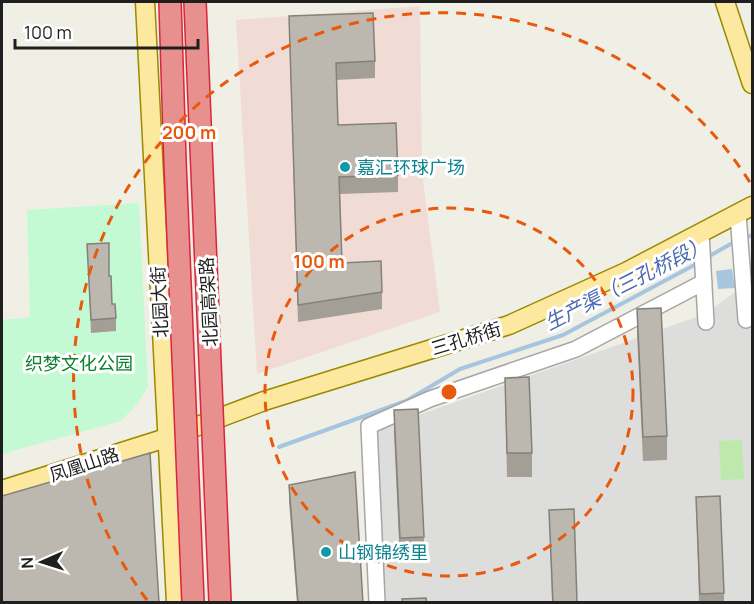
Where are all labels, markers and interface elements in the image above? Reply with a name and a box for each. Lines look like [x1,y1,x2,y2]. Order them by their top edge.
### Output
scale bar [15,12,198,50]
text: 100 m [24,20,72,44]
text: 200 m [162,120,216,144]
place label: 嘉汇环球广场 [357,155,465,179]
marker: 嘉汇环球广场 [338,160,352,174]
water label: 生产渠（三孔桥段） [540,230,712,336]
text: 100 m [293,249,345,273]
street label: 北园高架路 [194,256,222,348]
street label: 北园大街 [145,265,173,339]
street label: 三孔桥街 [428,316,504,360]
park label: 织梦文化公园 [25,351,133,375]
centre of rings [439,382,459,402]
street label: 凤凰山路 [46,441,122,487]
north arrow [12,532,72,592]
place label: 山钢锦绣里 [338,540,428,564]
marker: 山钢锦绣里 [319,545,333,559]
text: N [16,556,38,569]

